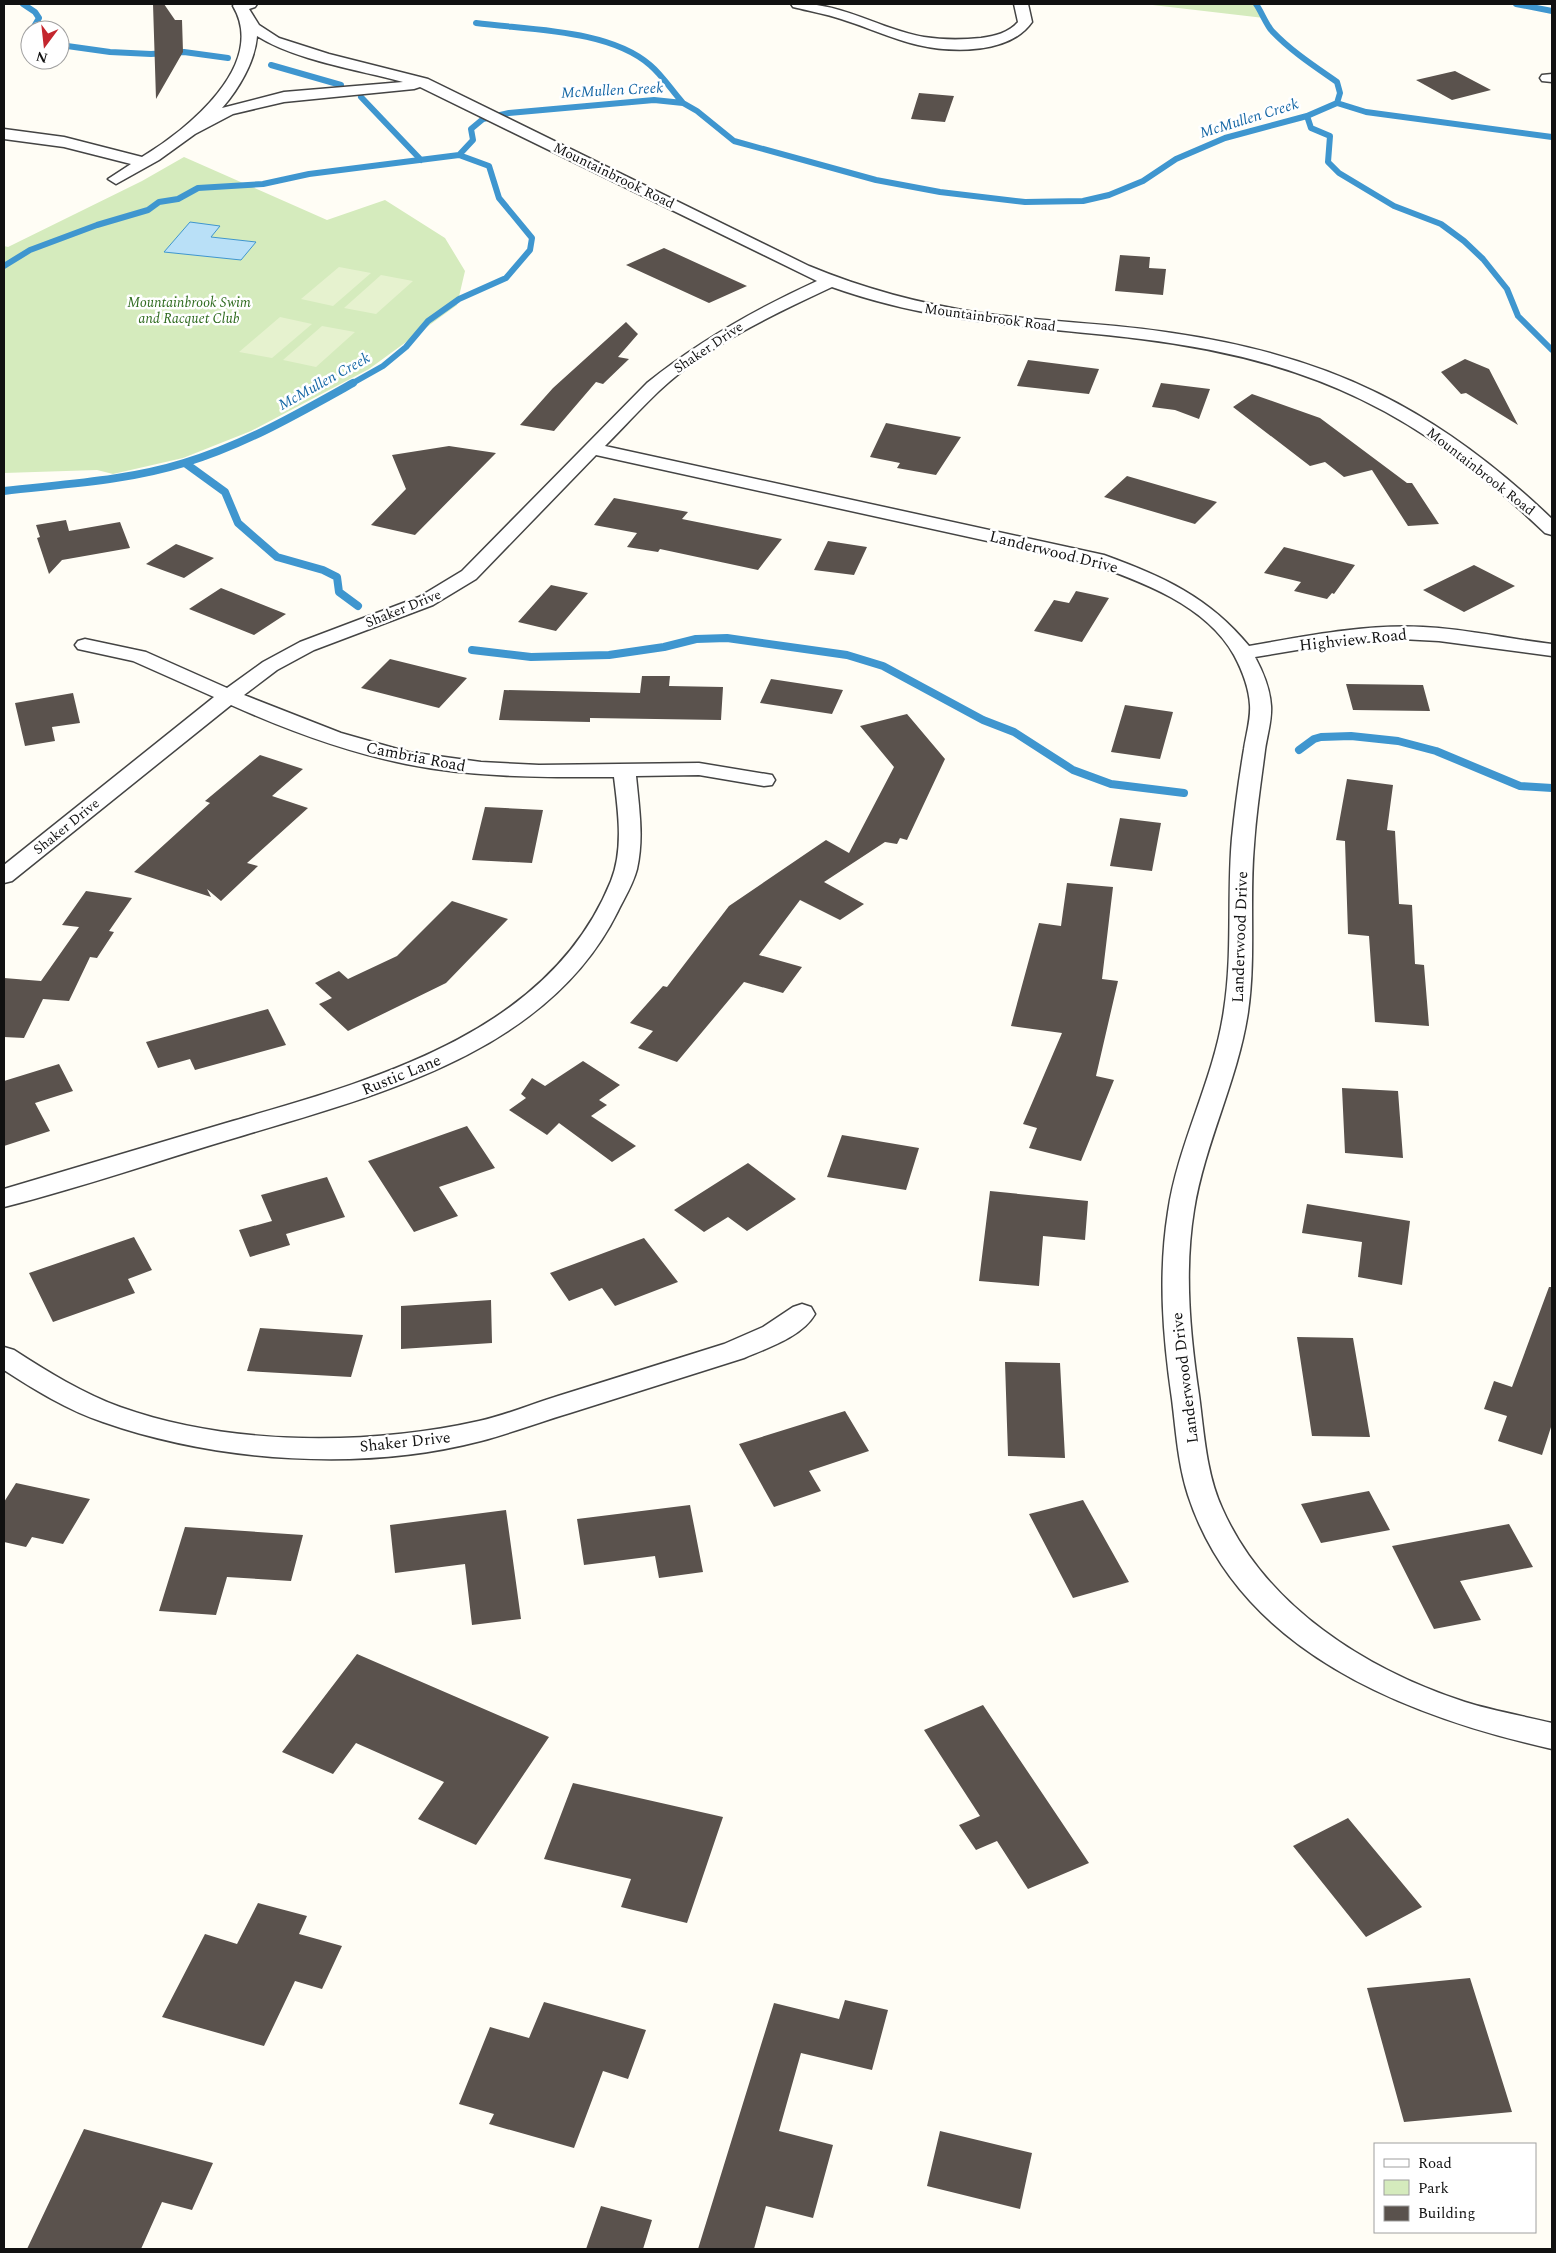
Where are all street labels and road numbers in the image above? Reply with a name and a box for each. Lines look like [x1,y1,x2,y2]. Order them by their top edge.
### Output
street label: Mountainbrook Road [550,137,678,214]
street label: Mountainbrook Road [923,298,1057,337]
street label: Shaker Drive [669,316,747,378]
street label: Mountainbrook Road [1422,422,1540,521]
street label: Landerwood Drive [987,524,1121,580]
street label: Shaker Drive [362,584,444,633]
street label: Highview Road [1298,622,1408,658]
street label: Cambria Road [364,736,468,778]
street label: Shaker Drive [29,793,104,860]
street label: Landerwood Drive [1226,871,1254,1003]
street label: Rustic Lane [358,1048,445,1102]
street label: Landerwood Drive [1165,1311,1205,1445]
street label: Shaker Drive [358,1425,452,1459]

